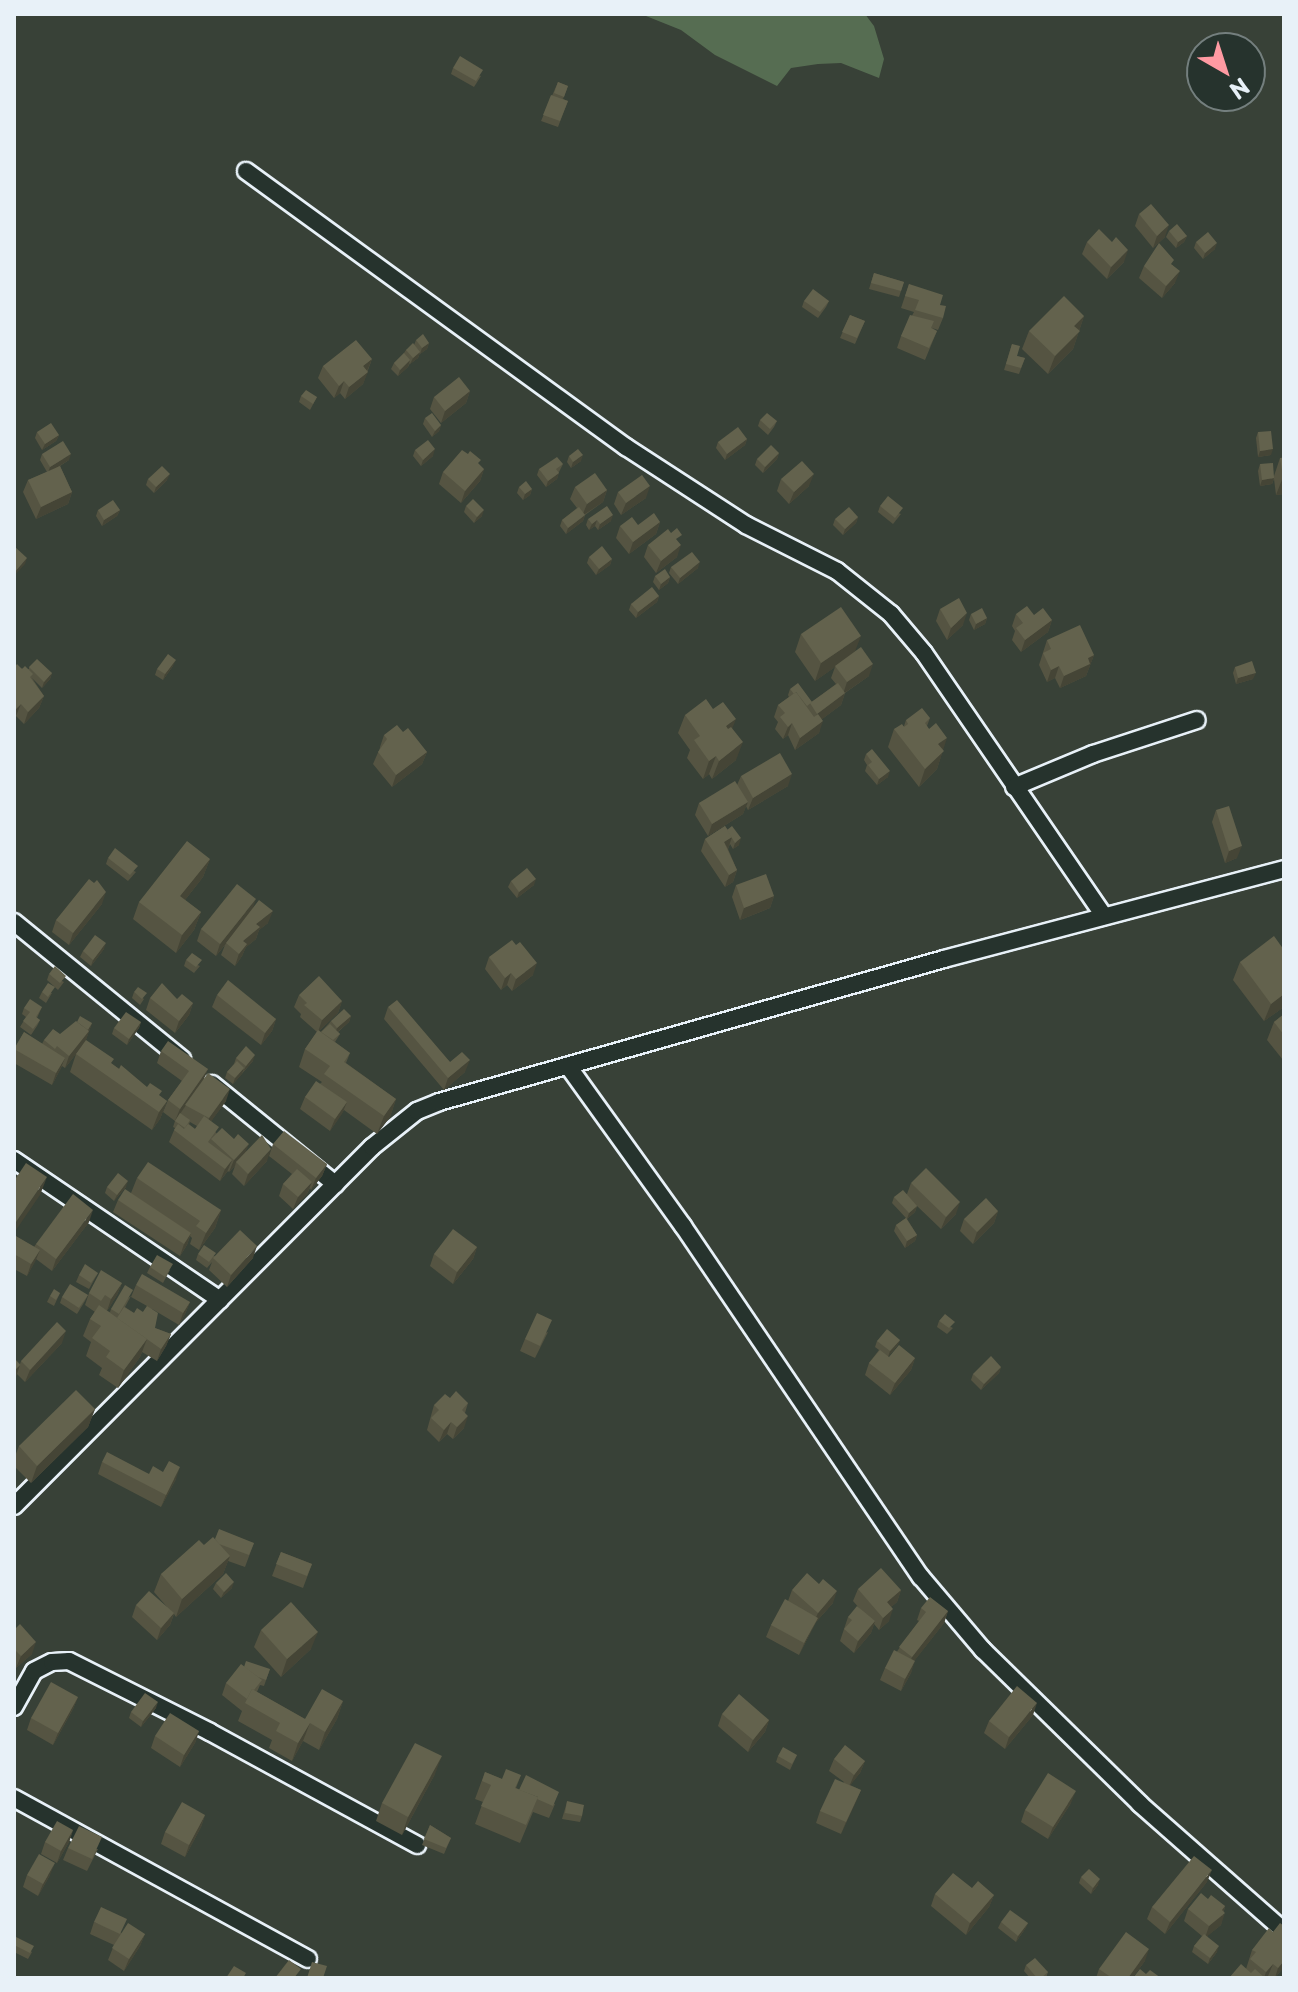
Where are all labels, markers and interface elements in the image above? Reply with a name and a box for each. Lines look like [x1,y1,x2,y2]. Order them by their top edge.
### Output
north arrow [1186,32,1266,112]
text: N [1223,71,1257,108]

